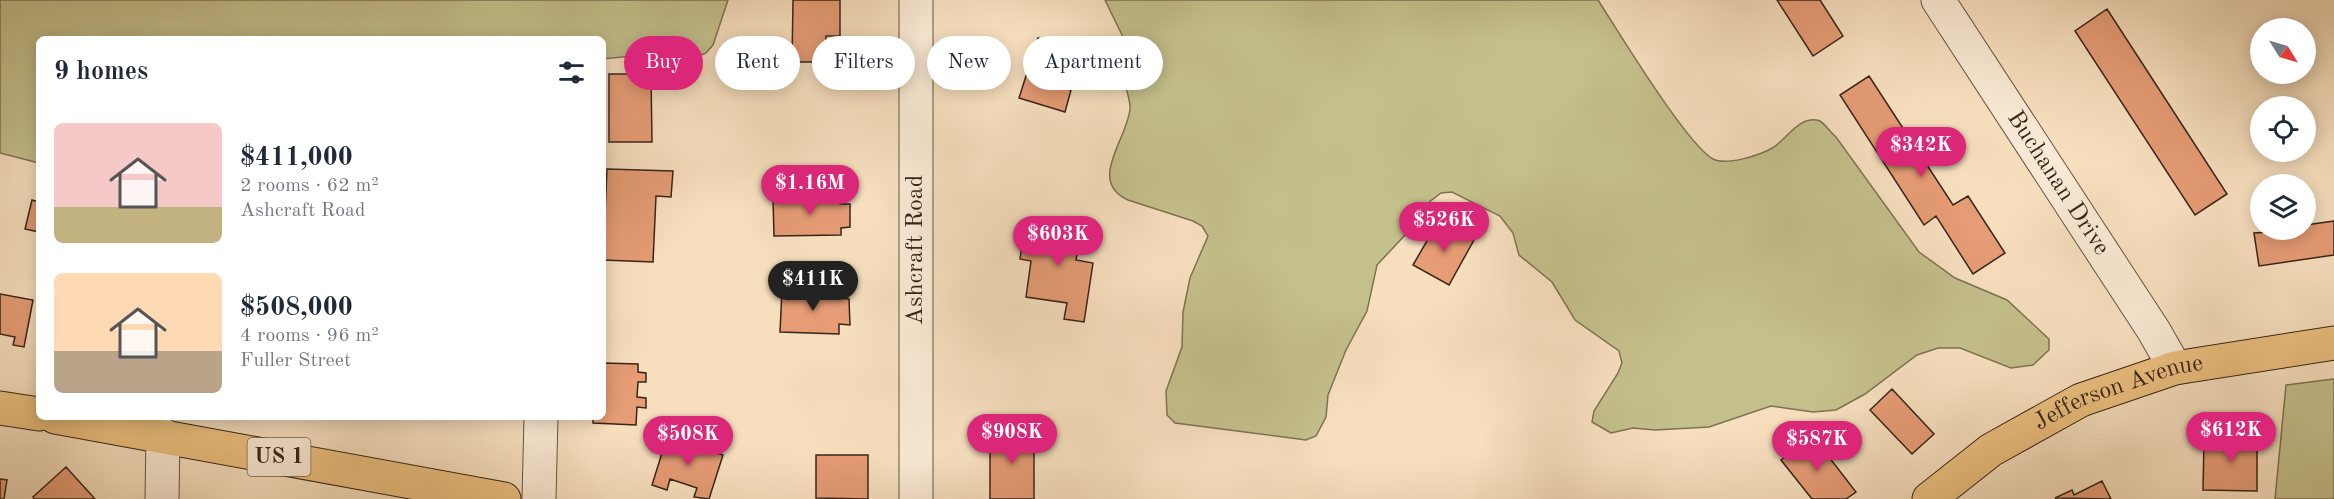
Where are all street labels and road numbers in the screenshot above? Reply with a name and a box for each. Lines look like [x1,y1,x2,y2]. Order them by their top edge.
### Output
street label: Buchanan Drive [2002,107,2113,260]
street label: Ashcraft Road [904,175,928,325]
street label: Jefferson Avenue [2030,352,2205,436]
road number: US 1 [248,438,310,476]

